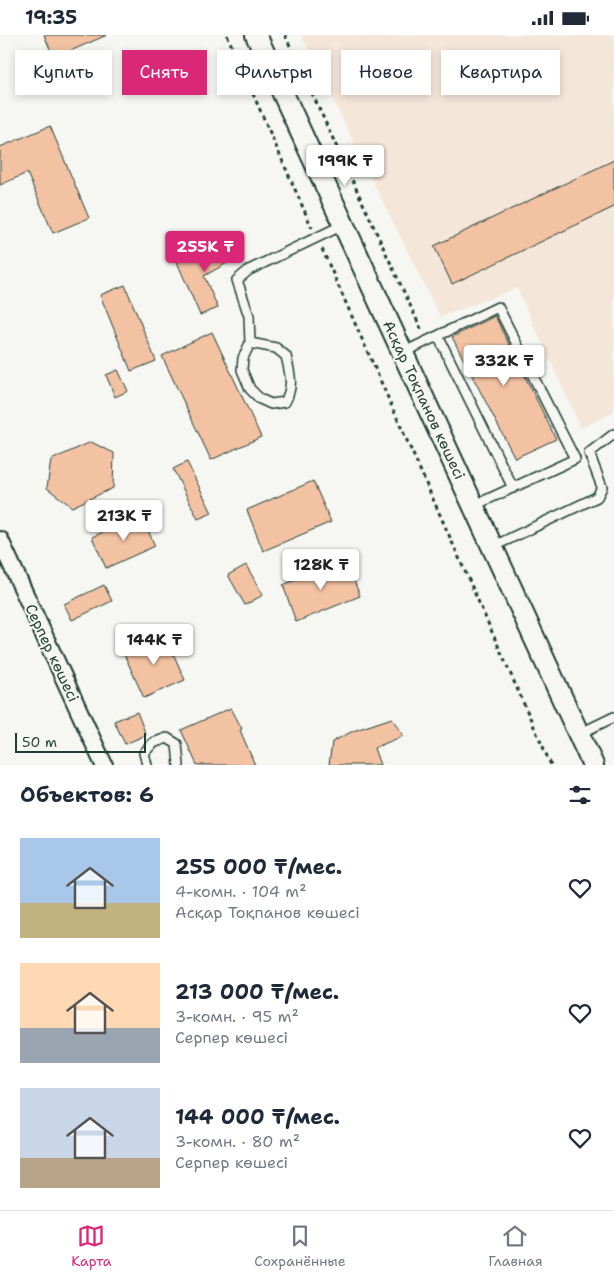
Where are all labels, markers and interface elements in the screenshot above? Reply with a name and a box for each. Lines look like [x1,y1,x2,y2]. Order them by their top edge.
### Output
text: 19:35 [25,5,77,30]
chip: Купить [15,50,112,95]
chip: Снять [122,50,207,95]
chip: Фильтры [217,50,331,95]
chip: Новое [341,50,431,95]
chip: Квартира [441,50,560,95]
pin: 199K ₸ [304,145,386,187]
text: 199K ₸ [317,150,373,171]
pin: 255K ₸ [164,231,246,273]
text: 255K ₸ [176,236,234,257]
street label: Асқар Тоқпанов көшесі [378,317,470,483]
pin: 332K ₸ [463,345,545,387]
text: 332K ₸ [474,350,534,371]
pin: 213K ₸ [83,499,165,542]
text: 213K ₸ [97,505,151,526]
pin: 128K ₸ [280,549,362,591]
text: 128K ₸ [293,554,349,575]
street label: Серпер көшесі [21,601,83,705]
pin: 144K ₸ [113,623,195,666]
text: 144K ₸ [126,629,182,650]
scale bar [15,730,146,753]
text: 50 m [22,733,57,751]
text: Объектов: 6 [20,781,154,809]
icon: filters [566,781,594,809]
text: 255 000 ₸/мес. [175,853,342,881]
icon: home [60,858,120,918]
icon: heart [566,874,594,902]
text: 4-комн. · 104 m² [175,881,307,902]
text: Асқар Тоқпанов көшесі [175,902,360,923]
text: 213 000 ₸/мес. [175,978,339,1006]
icon: home [60,983,120,1043]
icon: heart [566,999,594,1027]
text: 3-комн. · 95 m² [175,1006,299,1027]
text: Серпер көшесі [175,1027,288,1048]
text: 144 000 ₸/мес. [175,1103,340,1131]
icon: home [60,1108,120,1168]
icon: heart [566,1124,594,1152]
text: 3-комн. · 80 m² [175,1131,300,1152]
text: Серпер көшесі [175,1152,288,1173]
tab: Карта [71,1222,111,1270]
tab: Сохранённые [254,1222,346,1270]
tab: Главная [488,1222,543,1270]

